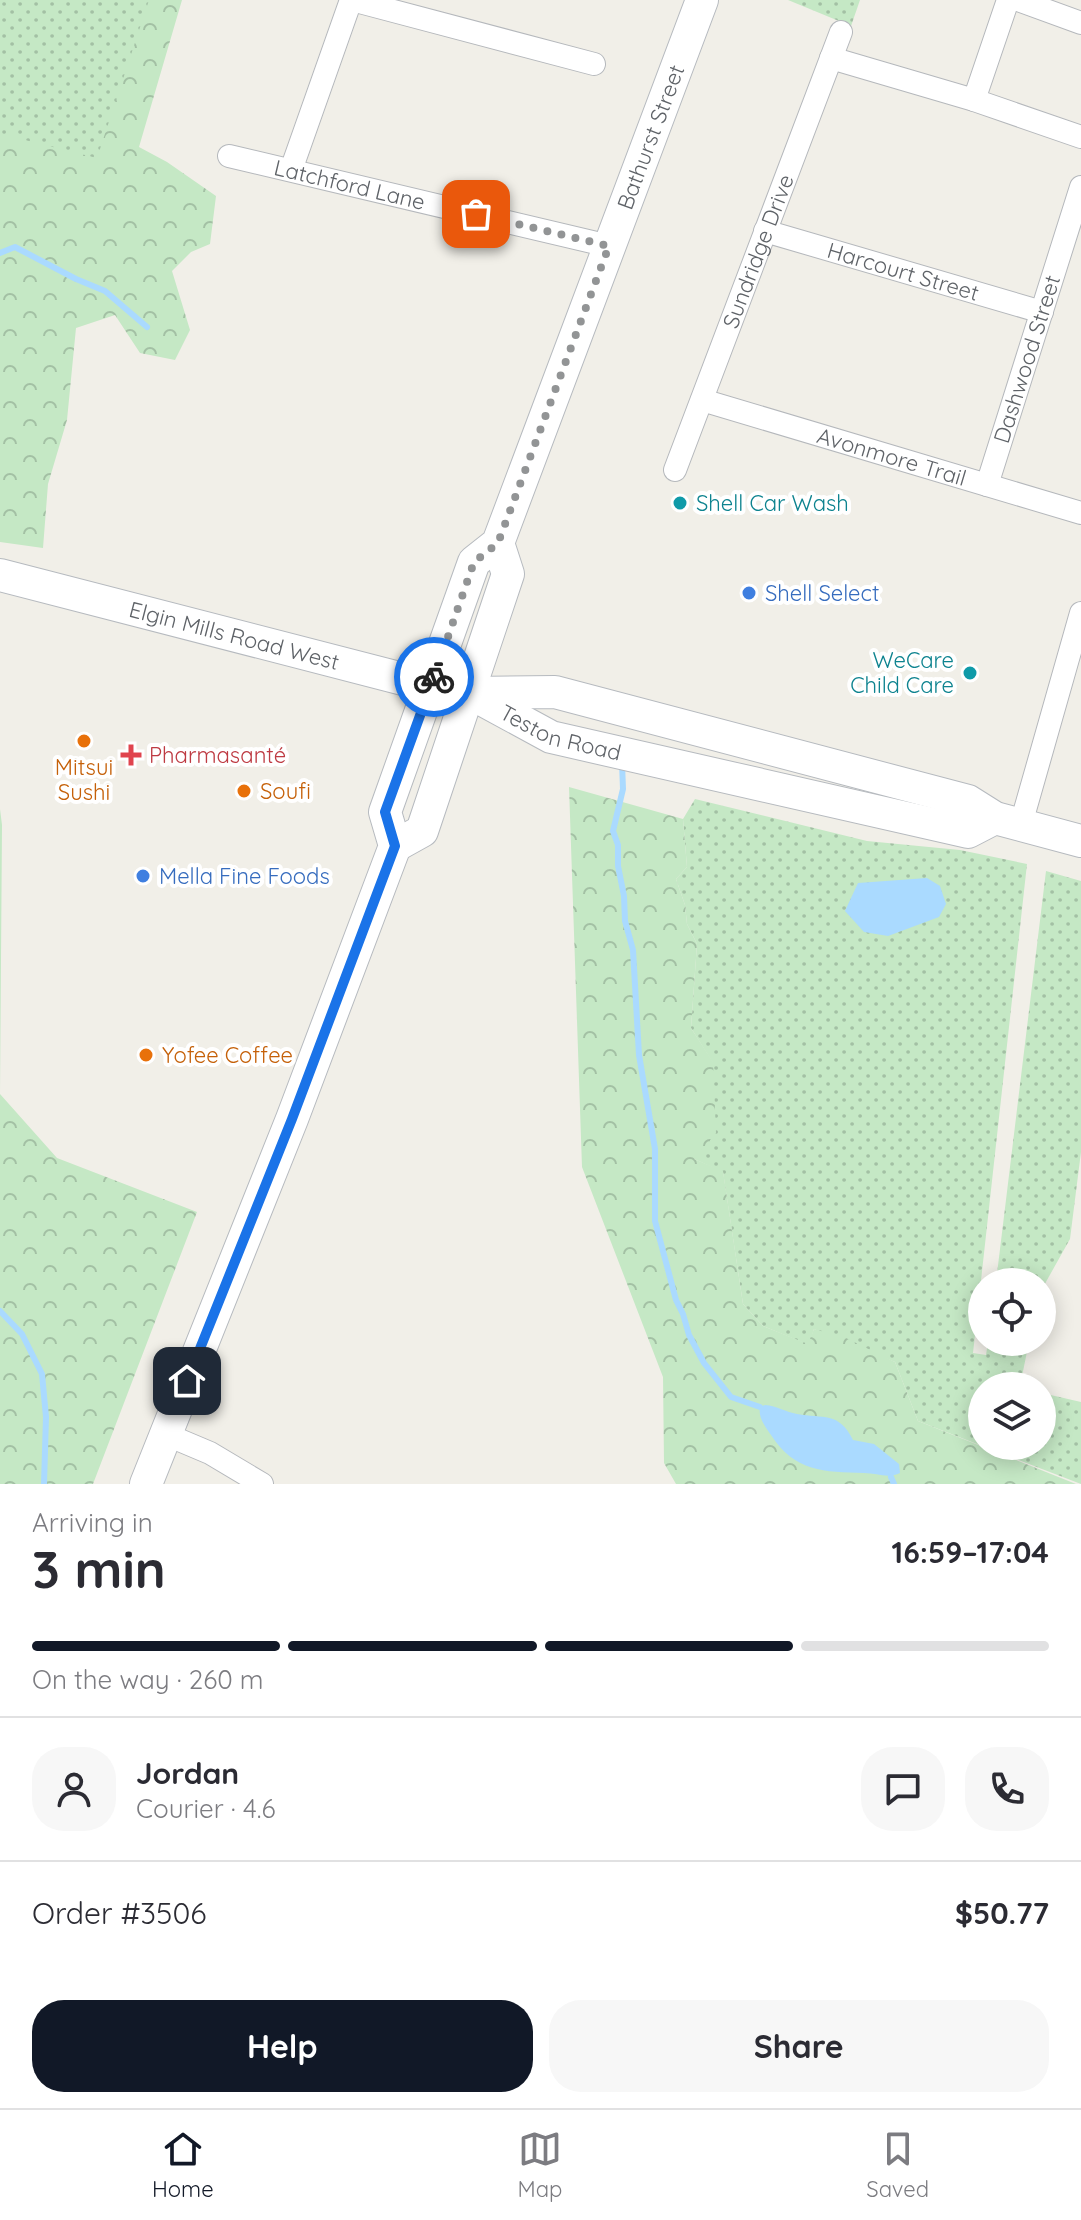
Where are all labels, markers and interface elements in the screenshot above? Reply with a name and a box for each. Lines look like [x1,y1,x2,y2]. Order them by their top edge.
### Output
street label: Bathurst Street [611,61,690,213]
street label: Latchford Lane [271,153,428,216]
street label: Sundridge Drive [716,170,800,332]
pin [442,180,510,248]
icon: bag [454,192,498,236]
street label: Harcourt Street [824,236,982,307]
street label: Dashwood Street [987,272,1066,447]
street label: Avonmore Trail [814,421,970,492]
place label: Shell Car Wash [696,489,849,517]
marker: Shell Car Wash [671,494,689,512]
place label: Shell Select [765,579,879,607]
marker: Shell Select [740,584,758,602]
street label: Elgin Mills Road West [126,595,342,676]
courier [394,637,474,717]
place label: WeCare Child Care [850,646,954,699]
icon: bike [412,655,456,699]
marker: WeCare Child Care [961,664,979,682]
street label: Teston Road [495,698,624,767]
marker: Mitsui Sushi [75,732,93,750]
place label: Pharmasanté [149,741,286,769]
marker: Pharmasanté [120,744,142,766]
place label: Mitsui Sushi [55,753,113,806]
place label: Soufi [260,777,311,805]
marker: Soufi [235,782,253,800]
place label: Mella Fine Foods [159,862,330,890]
marker: Mella Fine Foods [134,867,152,885]
place label: Yofee Coffee [162,1041,293,1069]
marker: Yofee Coffee [137,1046,155,1064]
map controls [968,1268,1056,1460]
button: locate [968,1268,1056,1356]
pin [153,1347,221,1415]
icon: home [165,1359,209,1403]
button: layers [968,1372,1056,1460]
text: Arriving in [32,1506,153,1539]
text: 16:59–17:04 [892,1533,1049,1571]
text: 3 min [32,1536,166,1601]
text: On the way · 260 m [32,1663,264,1696]
button: person [32,1747,116,1831]
button: chat [861,1747,945,1831]
button: phone [965,1747,1049,1831]
text: Jordan [136,1754,239,1792]
text: Courier · 4.6 [136,1792,275,1825]
text: Order #3506 [32,1894,206,1932]
text: $50.77 [955,1894,1049,1932]
button: Help [32,2000,533,2092]
button: Share [549,2000,1049,2092]
tab: Home [152,2127,214,2203]
tab: Map [518,2127,562,2203]
tab: Saved [866,2127,929,2203]

